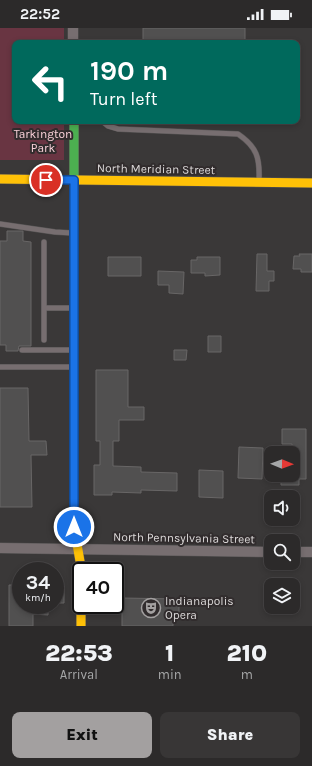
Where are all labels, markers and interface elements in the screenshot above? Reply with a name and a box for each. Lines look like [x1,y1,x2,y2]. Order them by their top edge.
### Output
text: 22:52 [20,5,60,23]
text: 190 m [90,54,168,87]
icon: left [24,56,76,108]
text: Turn left [90,88,158,110]
park label: Tarkington Park [14,127,72,155]
street label: North Meridian Street [97,161,216,177]
pin [29,163,63,197]
icon: arrive [35,169,57,191]
north arrow [264,446,300,482]
map controls [264,446,300,614]
button: sound [264,490,300,526]
position arrow [53,506,95,548]
street label: North Pennsylvania Street [113,530,256,546]
button: search [264,534,300,570]
speed limit sign: 40 [72,562,124,614]
text: 34 [26,571,50,594]
button: layers [264,578,300,614]
text: km/h [25,592,51,604]
place label: Indianapolis Opera [165,594,234,622]
theatre icon: Indianapolis Opera [140,597,162,619]
text: 22:53 [45,639,113,667]
text: 1 [165,639,174,667]
text: 210 [227,639,267,667]
text: Arrival [60,667,98,682]
text: min [158,667,182,682]
text: m [241,667,253,682]
button: Exit [12,712,152,758]
button: Share [160,712,300,758]

